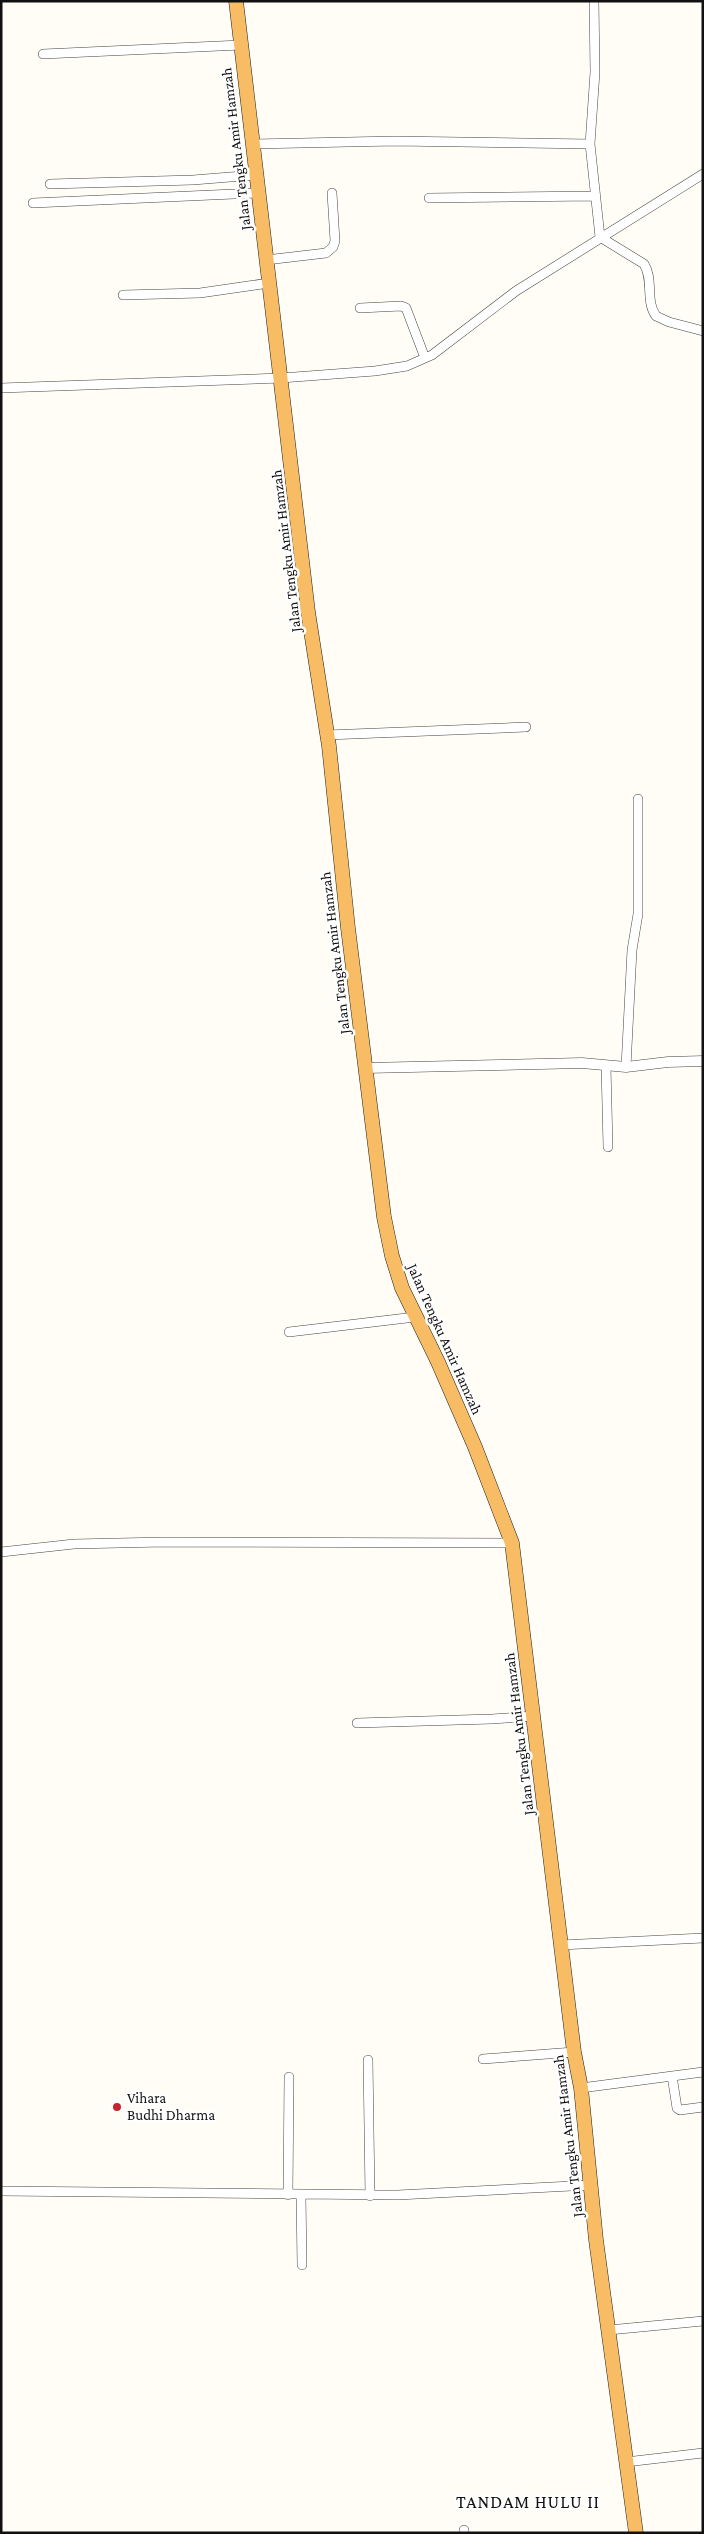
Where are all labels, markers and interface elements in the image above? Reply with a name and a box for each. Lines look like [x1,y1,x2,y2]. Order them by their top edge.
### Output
street label: Jalan Tengku Amir Hamzah [218,67,255,233]
street label: Jalan Tengku Amir Hamzah [268,469,305,635]
street label: Jalan Tengku Amir Hamzah [317,871,354,1037]
street label: Jalan Tengku Amir Hamzah [403,1259,486,1417]
street label: Jalan Tengku Amir Hamzah [501,1652,538,1818]
street label: Jalan Tengku Amir Hamzah [550,2054,587,2220]
place label: Vihara Budhi Dharma [127,2090,215,2123]
marker: Vihara Budhi Dharma [111,2101,123,2113]
district label: TANDAM HULU II [456,2492,600,2512]

